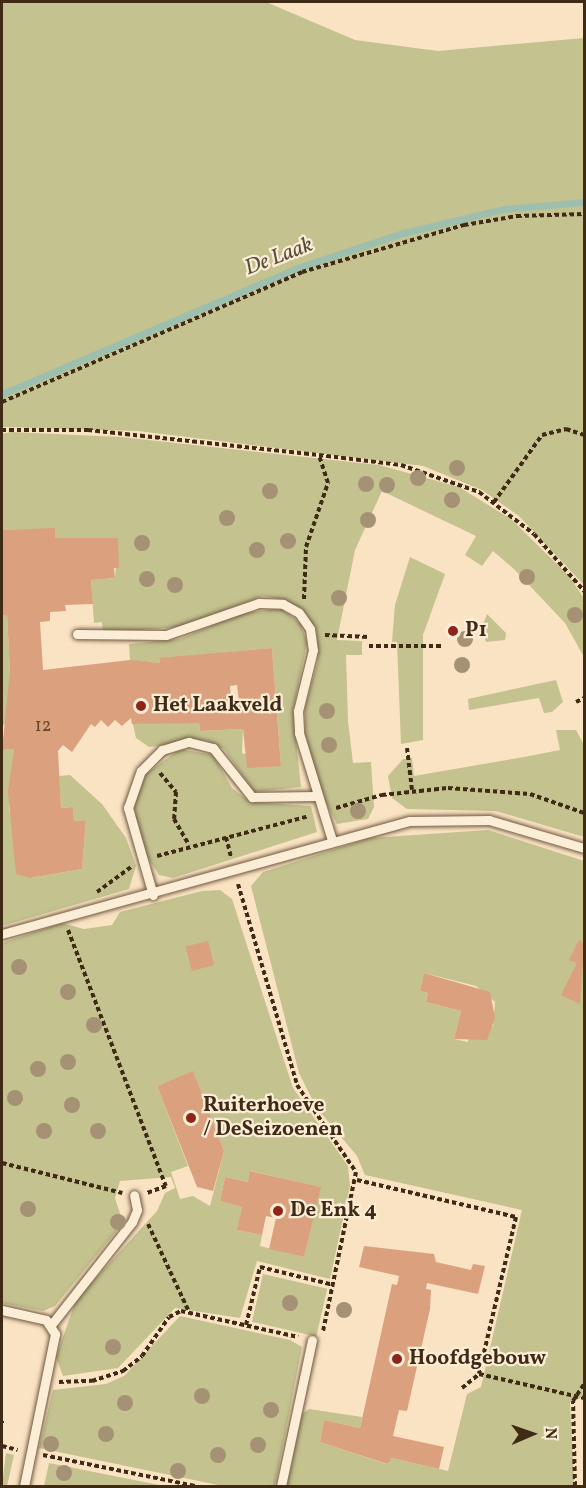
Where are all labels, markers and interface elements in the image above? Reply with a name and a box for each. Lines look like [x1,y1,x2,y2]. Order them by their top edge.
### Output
water label: De Laak [241,232,317,282]
place label: P1 [465,618,487,644]
marker: P1 [446,624,460,638]
place label: Het Laakveld [153,693,282,719]
marker: Het Laakveld [134,699,148,713]
house number: 12 [35,716,51,738]
place label: Ruiterhoeve / DeSeizoenen [203,1093,343,1143]
marker: Ruiterhoeve / DeSeizoenen [184,1111,198,1125]
place label: De Enk 4 [290,1198,377,1224]
marker: De Enk 4 [271,1204,285,1218]
place label: Hoofdgebouw [409,1346,546,1372]
marker: Hoofdgebouw [390,1352,404,1366]
north arrow [502,1404,562,1464]
text: N [539,1427,561,1440]

